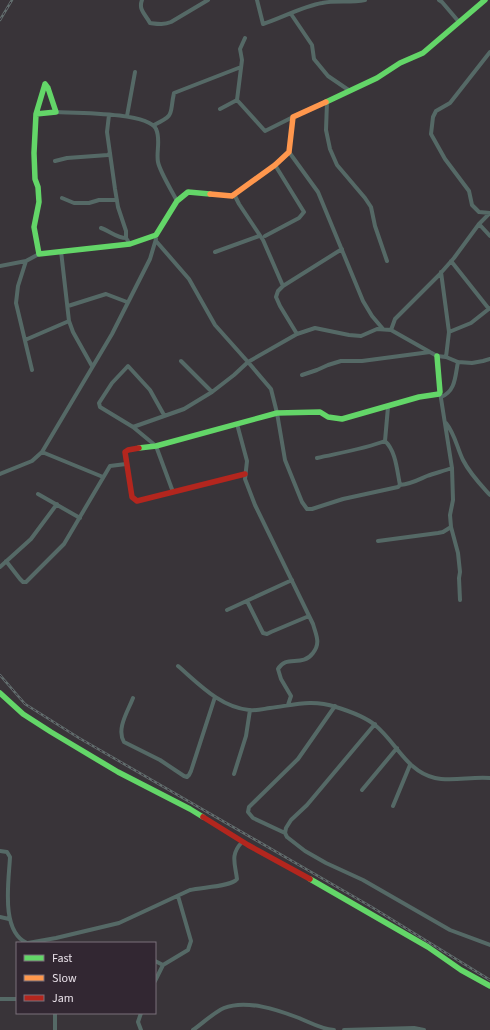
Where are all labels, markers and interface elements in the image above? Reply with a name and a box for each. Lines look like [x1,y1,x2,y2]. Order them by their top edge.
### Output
legend [16,942,156,1014]
text: Fast [52,950,72,967]
text: Slow [52,970,77,987]
text: Jam [52,990,74,1007]

